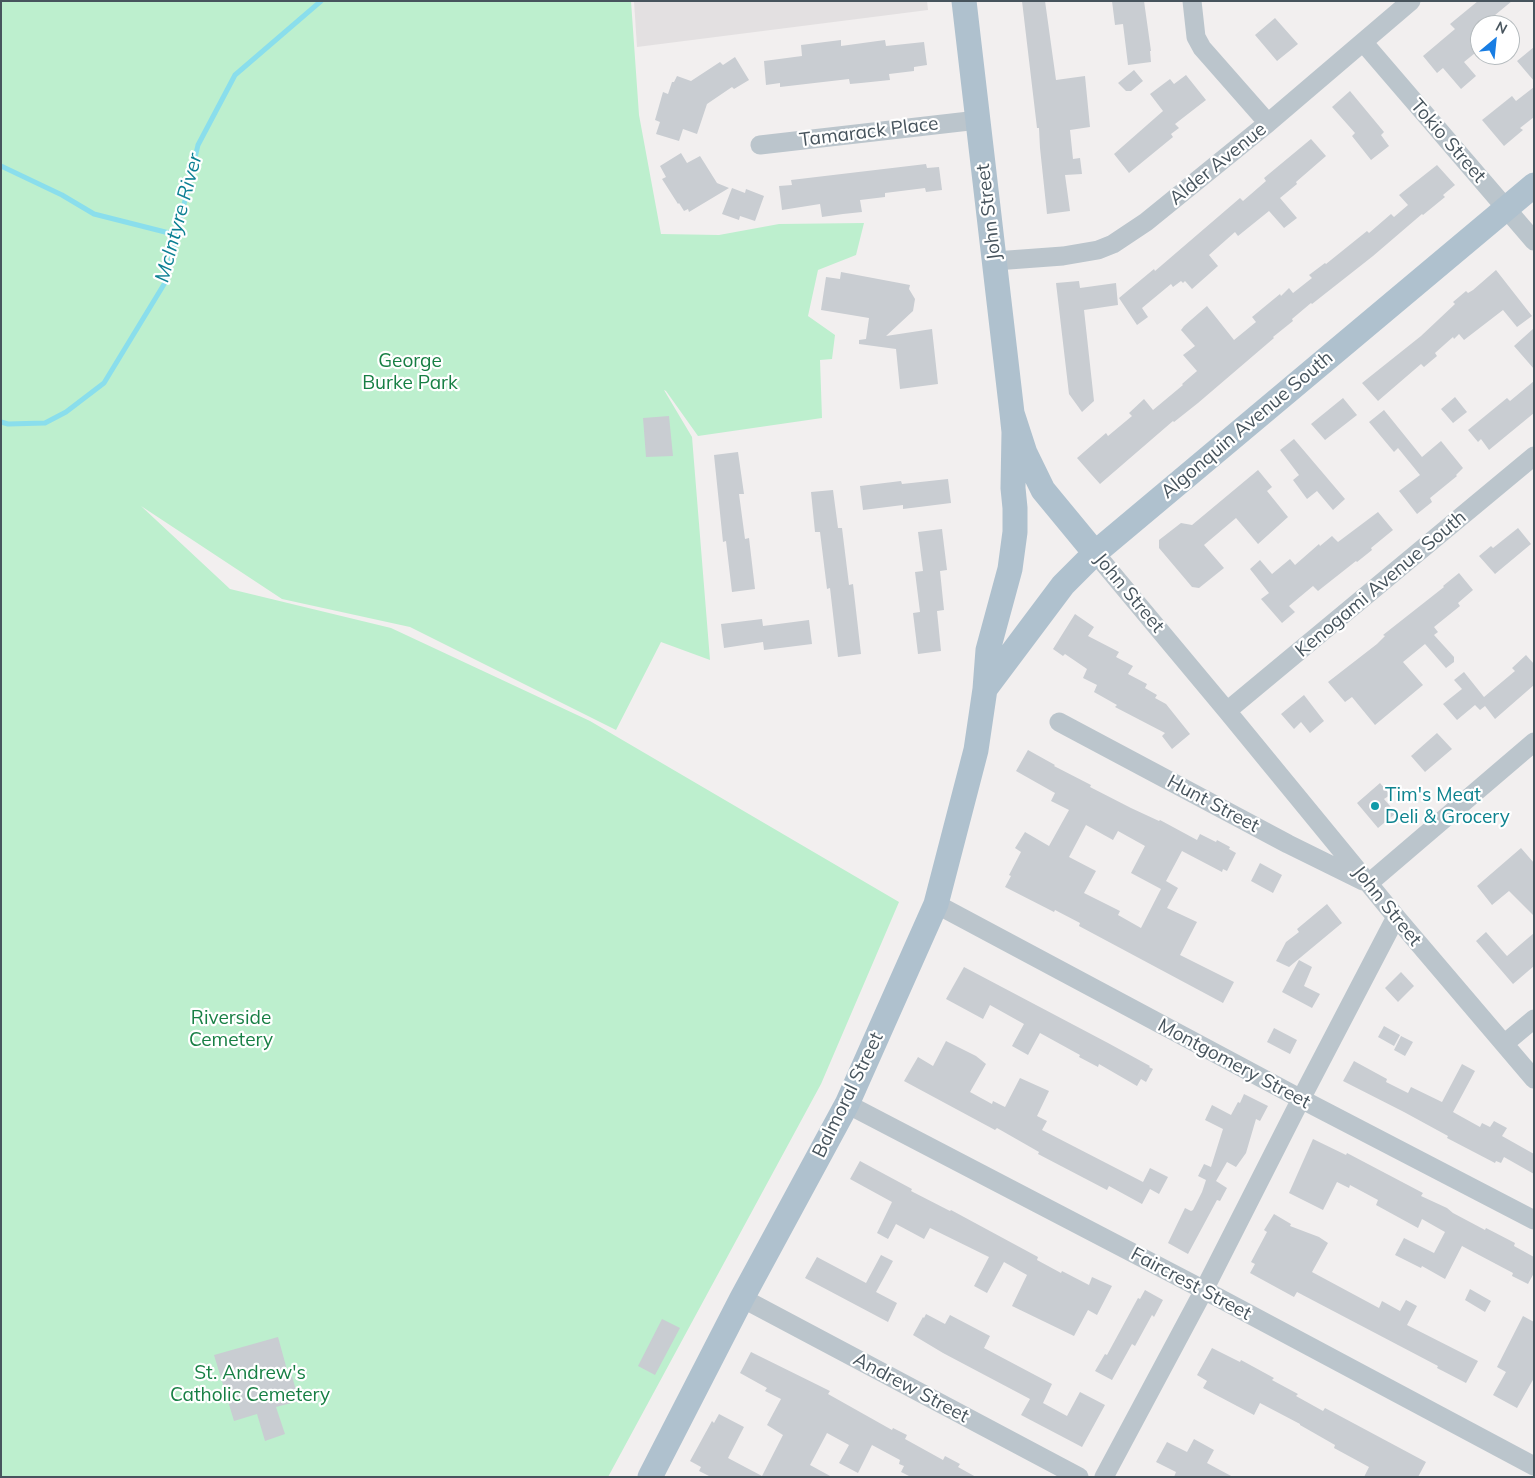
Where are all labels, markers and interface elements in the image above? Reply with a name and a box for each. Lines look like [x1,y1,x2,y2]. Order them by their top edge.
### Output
north arrow [1470,15,1520,65]
text: N [1493,17,1510,38]
street label: Tokio Street [1405,94,1491,188]
street label: Tamarack Place [798,112,940,152]
street label: Alder Avenue [1165,118,1271,210]
water label: McIntyre River [150,151,208,285]
street label: John Street [972,163,1006,261]
street label: Algonquin Avenue South [1156,346,1338,504]
park label: George Burke Park [362,350,458,394]
street label: Kenogami Avenue South [1291,506,1471,662]
street label: John Street [1089,549,1169,637]
street label: Hunt Street [1163,770,1263,838]
place label: Tim's Meat Deli & Grocery [1385,784,1510,828]
marker: Tim's Meat Deli & Grocery [1369,800,1381,812]
street label: John Street [1348,861,1426,951]
park label: Riverside Cemetery [189,1007,273,1051]
street label: Montgomery Street [1154,1014,1314,1114]
street label: Balmoral Street [808,1029,888,1161]
street label: Faircrest Street [1127,1243,1255,1325]
street label: Andrew Street [849,1348,973,1428]
park label: St. Andrew's Catholic Cemetery [170,1362,330,1406]

